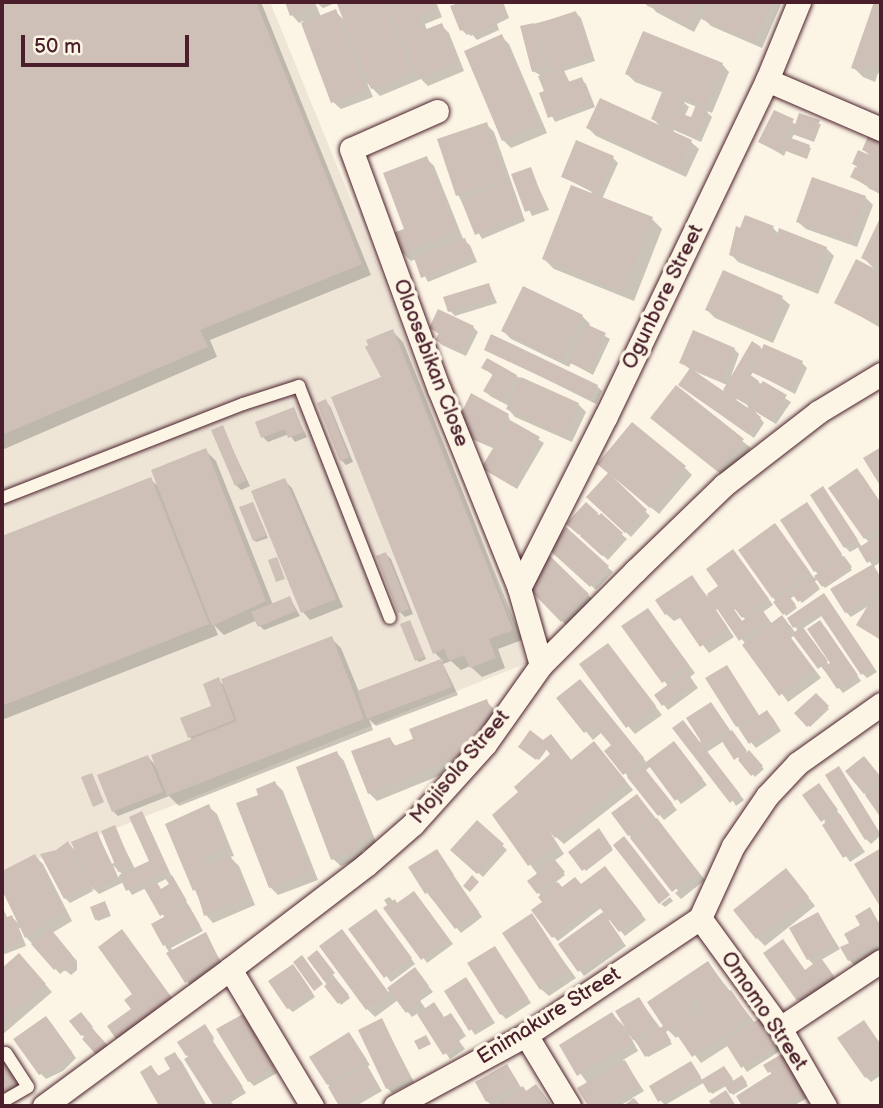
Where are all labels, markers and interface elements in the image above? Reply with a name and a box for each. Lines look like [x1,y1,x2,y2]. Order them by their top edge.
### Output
scale bar [24,21,192,65]
text: 50 m [34,34,81,59]
street label: Ogunbore Street [617,220,709,374]
street label: Olaosebikan Close [387,276,475,450]
street label: Mojisola Street [405,705,515,829]
street label: Omomo Street [715,947,813,1075]
street label: Enimakure Street [473,962,625,1070]

